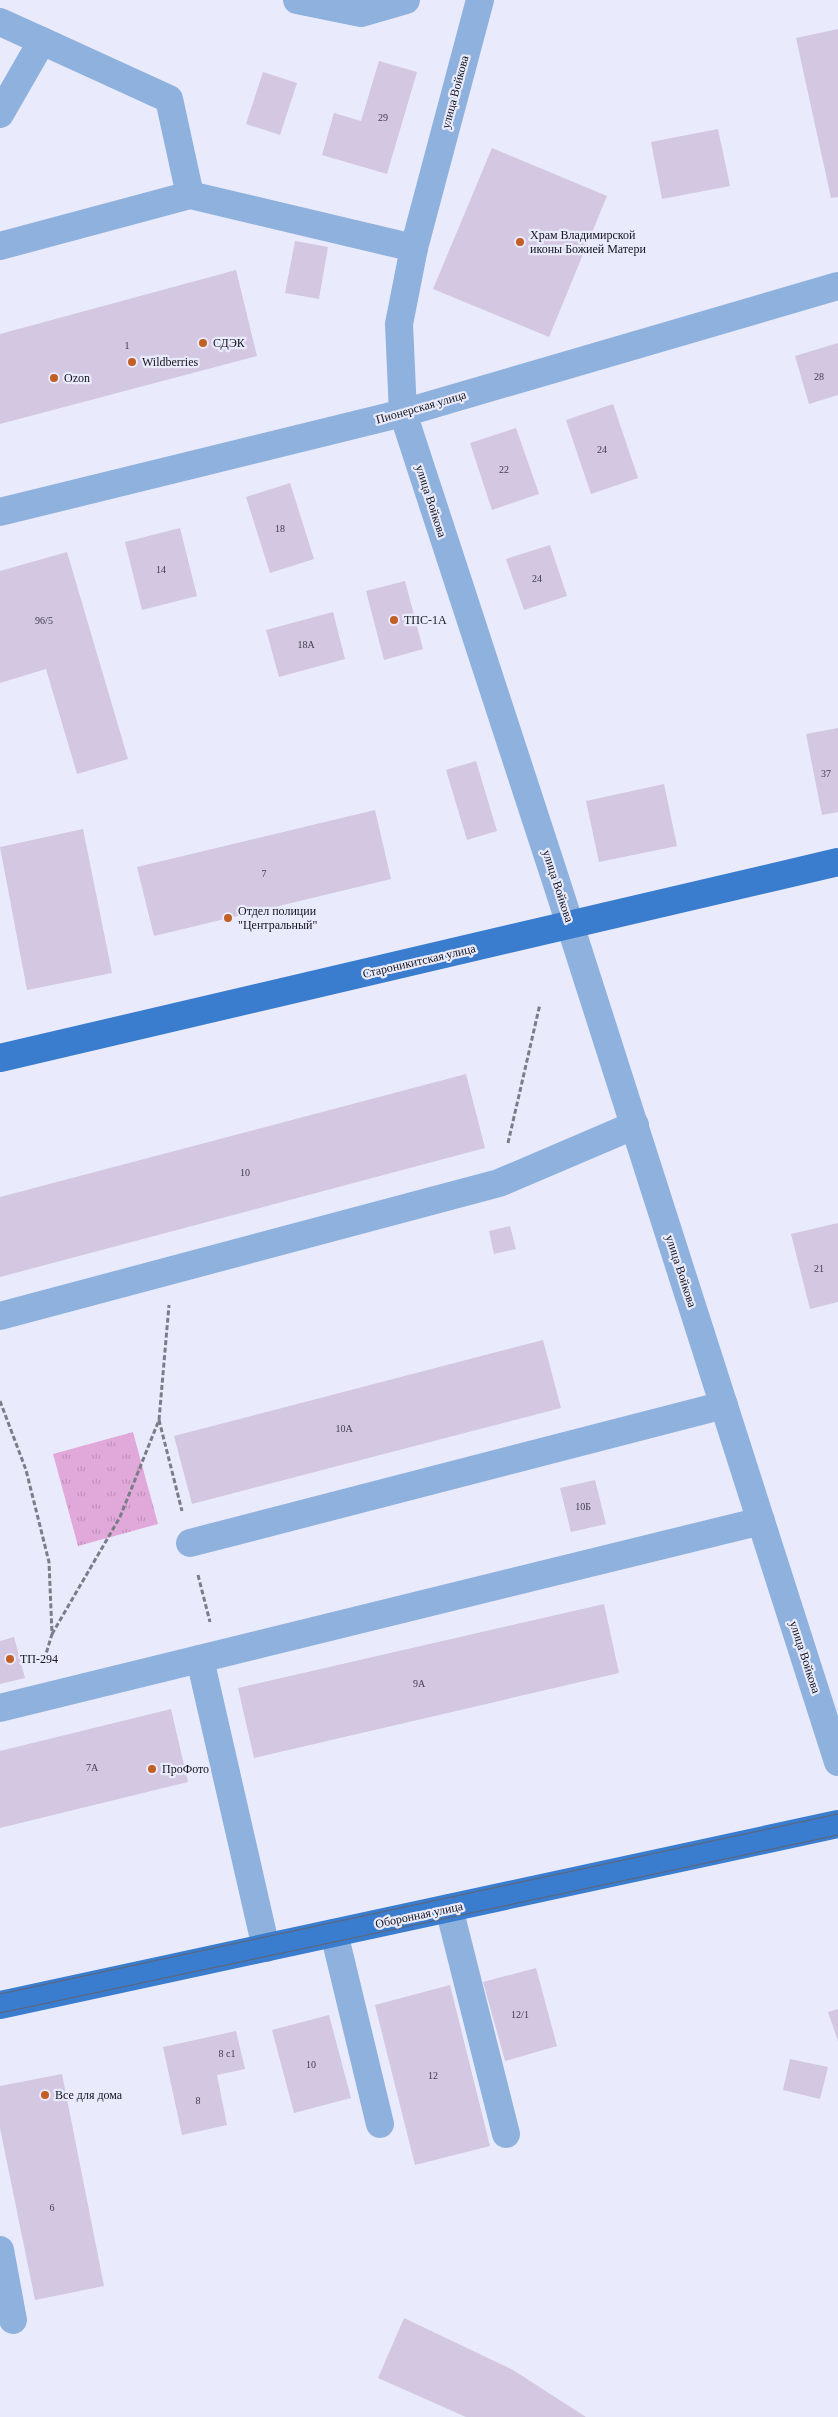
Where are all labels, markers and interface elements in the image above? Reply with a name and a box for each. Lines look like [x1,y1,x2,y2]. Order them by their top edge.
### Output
street label: улица Войкова [439,53,472,130]
house number: 29 [378,112,388,123]
place label: Храм Владимирской иконы Божией Матери [530,228,646,256]
marker: Храм Владимирской иконы Божией Матери [514,236,526,248]
place label: СДЭК [213,336,246,350]
marker: СДЭК [197,337,209,349]
house number: 1 [125,340,130,351]
place label: Wildberries [142,355,198,369]
marker: Wildberries [126,356,138,368]
place label: Ozon [64,371,90,385]
house number: 28 [814,371,824,382]
marker: Ozon [48,372,60,384]
street label: Пионерская улица [374,387,468,427]
house number: 24 [597,444,607,455]
street label: улица Войкова [413,463,449,540]
house number: 22 [499,464,509,475]
house number: 18 [275,523,285,534]
house number: 14 [156,564,166,575]
house number: 24 [532,573,542,584]
place label: ТПС-1А [404,613,447,627]
marker: ТПС-1А [388,614,400,626]
house number: 96/5 [35,615,53,626]
house number: 18А [297,639,315,650]
house number: 37 [821,768,831,779]
street label: улица Войкова [540,848,576,925]
house number: 7 [262,868,267,879]
place label: Отдел полиции "Центральный" [238,904,318,932]
marker: Отдел полиции "Центральный" [222,912,234,924]
street label: Староникитская улица [361,941,478,981]
house number: 10 [240,1167,250,1178]
street label: улица Войкова [663,1233,699,1310]
house number: 21 [814,1263,824,1274]
house number: 10А [335,1423,353,1434]
house number: 10Б [575,1501,591,1512]
street label: улица Войкова [787,1619,823,1696]
place label: ТП-294 [20,1652,58,1666]
marker: ТП-294 [4,1653,16,1665]
house number: 9А [413,1678,426,1689]
house number: 7А [86,1762,99,1773]
place label: ПроФото [162,1762,209,1776]
marker: ПроФото [146,1763,158,1775]
street label: Оборонная улица [374,1899,465,1931]
house number: 12/1 [511,2009,529,2020]
house number: 8 с1 [219,2048,235,2059]
house number: 10 [306,2059,316,2070]
house number: 12 [428,2070,438,2081]
place label: Все для дома [55,2088,123,2102]
marker: Все для дома [39,2089,51,2101]
house number: 8 [196,2095,201,2106]
house number: 6 [50,2202,55,2213]

